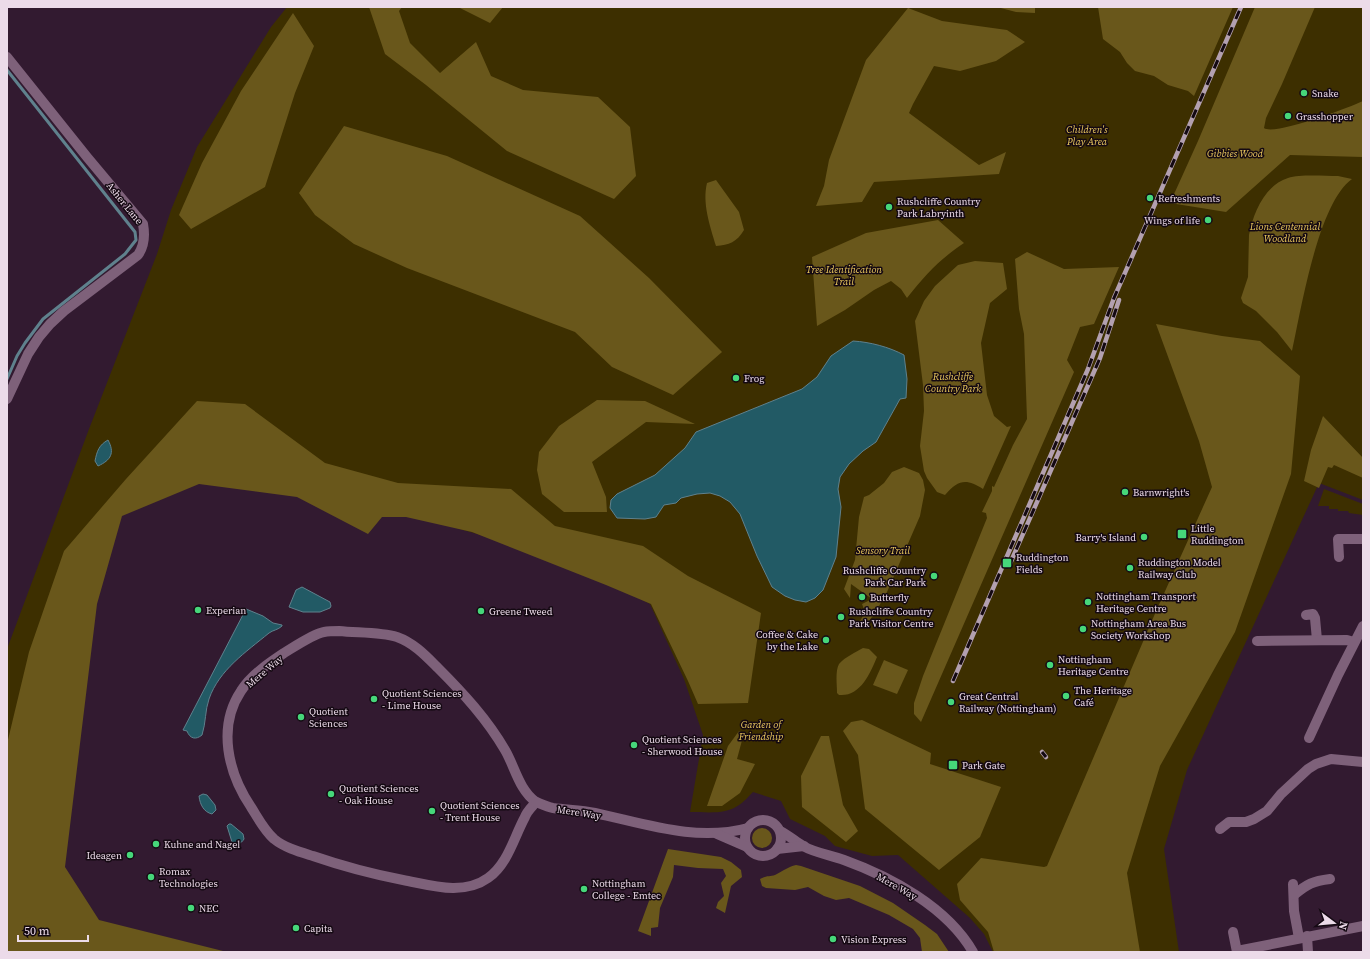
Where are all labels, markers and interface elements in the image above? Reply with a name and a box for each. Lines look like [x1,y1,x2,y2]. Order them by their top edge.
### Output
place label: Snake [1312,87,1339,100]
marker: Snake [1299,88,1309,98]
place label: Grasshopper [1296,110,1354,123]
marker: Grasshopper [1283,111,1293,121]
park label: Children's Play Area [1066,123,1108,148]
park label: Gibbies Wood [1207,147,1264,160]
street label: Asher Lane [104,180,146,227]
place label: Refreshments [1158,192,1220,205]
marker: Refreshments [1145,193,1155,203]
place label: Rushcliffe Country Park Labryinth [897,195,981,220]
marker: Rushcliffe Country Park Labryinth [884,202,894,212]
place label: Wings of life [1144,214,1200,227]
marker: Wings of life [1203,215,1213,225]
park label: Lions Centennial Woodland [1249,220,1320,245]
park label: Tree Identification Trail [806,263,882,288]
park label: Rushcliffe Country Park [925,370,981,395]
place label: Frog [744,372,764,385]
marker: Frog [731,373,741,383]
place label: Barnwright's [1133,486,1189,499]
marker: Barnwright's [1120,487,1130,497]
place label: Little Ruddington [1191,522,1244,547]
marker: Little Ruddington [1176,528,1188,540]
place label: Barry's Island [1075,531,1136,544]
marker: Barry's Island [1139,532,1149,542]
park label: Sensory Trail [856,544,910,557]
place label: Ruddington Fields [1016,551,1069,576]
place label: Ruddington Model Railway Club [1138,556,1221,581]
marker: Ruddington Fields [1001,557,1013,569]
marker: Ruddington Model Railway Club [1125,563,1135,573]
place label: Rushcliffe Country Park Car Park [843,564,927,589]
marker: Rushcliffe Country Park Car Park [929,571,939,581]
place label: Nottingham Transport Heritage Centre [1096,590,1196,615]
place label: Butterfly [870,591,910,604]
marker: Butterfly [857,592,867,602]
marker: Nottingham Transport Heritage Centre [1083,597,1093,607]
place label: Experian [206,604,246,617]
marker: Experian [193,605,203,615]
place label: Greene Tweed [489,605,553,618]
place label: Rushcliffe Country Park Visitor Centre [849,605,934,630]
marker: Greene Tweed [476,606,486,616]
marker: Rushcliffe Country Park Visitor Centre [836,612,846,622]
place label: Nottingham Area Bus Society Workshop [1091,617,1186,642]
marker: Nottingham Area Bus Society Workshop [1078,624,1088,634]
place label: Coffee & Cake by the Lake [756,628,818,653]
marker: Coffee & Cake by the Lake [821,635,831,645]
street label: Mere Way [243,652,286,691]
place label: Nottingham Heritage Centre [1058,653,1129,678]
marker: Nottingham Heritage Centre [1045,660,1055,670]
place label: The Heritage Café [1074,684,1132,709]
place label: Quotient Sciences - Lime House [382,687,462,712]
place label: Great Central Railway (Nottingham) [959,690,1056,715]
marker: The Heritage Café [1061,691,1071,701]
marker: Quotient Sciences - Lime House [369,694,379,704]
marker: Great Central Railway (Nottingham) [946,697,956,707]
place label: Quotient Sciences [309,705,349,730]
marker: Quotient Sciences [296,712,306,722]
park label: Garden of Friendship [738,718,783,743]
place label: Quotient Sciences - Sherwood House [642,733,723,758]
marker: Quotient Sciences - Sherwood House [629,740,639,750]
marker: Park Gate [947,759,959,771]
place label: Park Gate [962,759,1005,772]
place label: Quotient Sciences - Oak House [339,782,419,807]
marker: Quotient Sciences - Oak House [326,789,336,799]
place label: Quotient Sciences - Trent House [440,799,520,824]
street label: Mere Way [556,803,603,823]
marker: Quotient Sciences - Trent House [427,806,437,816]
place label: Kuhne and Nagel [164,838,240,851]
marker: Kuhne and Nagel [151,839,161,849]
place label: Ideagen [87,849,122,862]
marker: Ideagen [125,850,135,860]
place label: Romax Technologies [159,865,218,890]
street label: Mere Way [874,870,920,903]
marker: Romax Technologies [146,872,156,882]
place label: Nottingham College - Emtec [592,877,661,902]
marker: Nottingham College - Emtec [579,884,589,894]
place label: NEC [199,902,219,915]
marker: NEC [186,903,196,913]
north arrow [1314,903,1354,943]
scale bar [18,917,88,943]
text: N [1335,920,1351,932]
place label: Capita [304,922,333,935]
text: 50 m [24,923,50,939]
marker: Capita [291,923,301,933]
place label: Vision Express [841,933,906,946]
marker: Vision Express [828,934,838,944]

